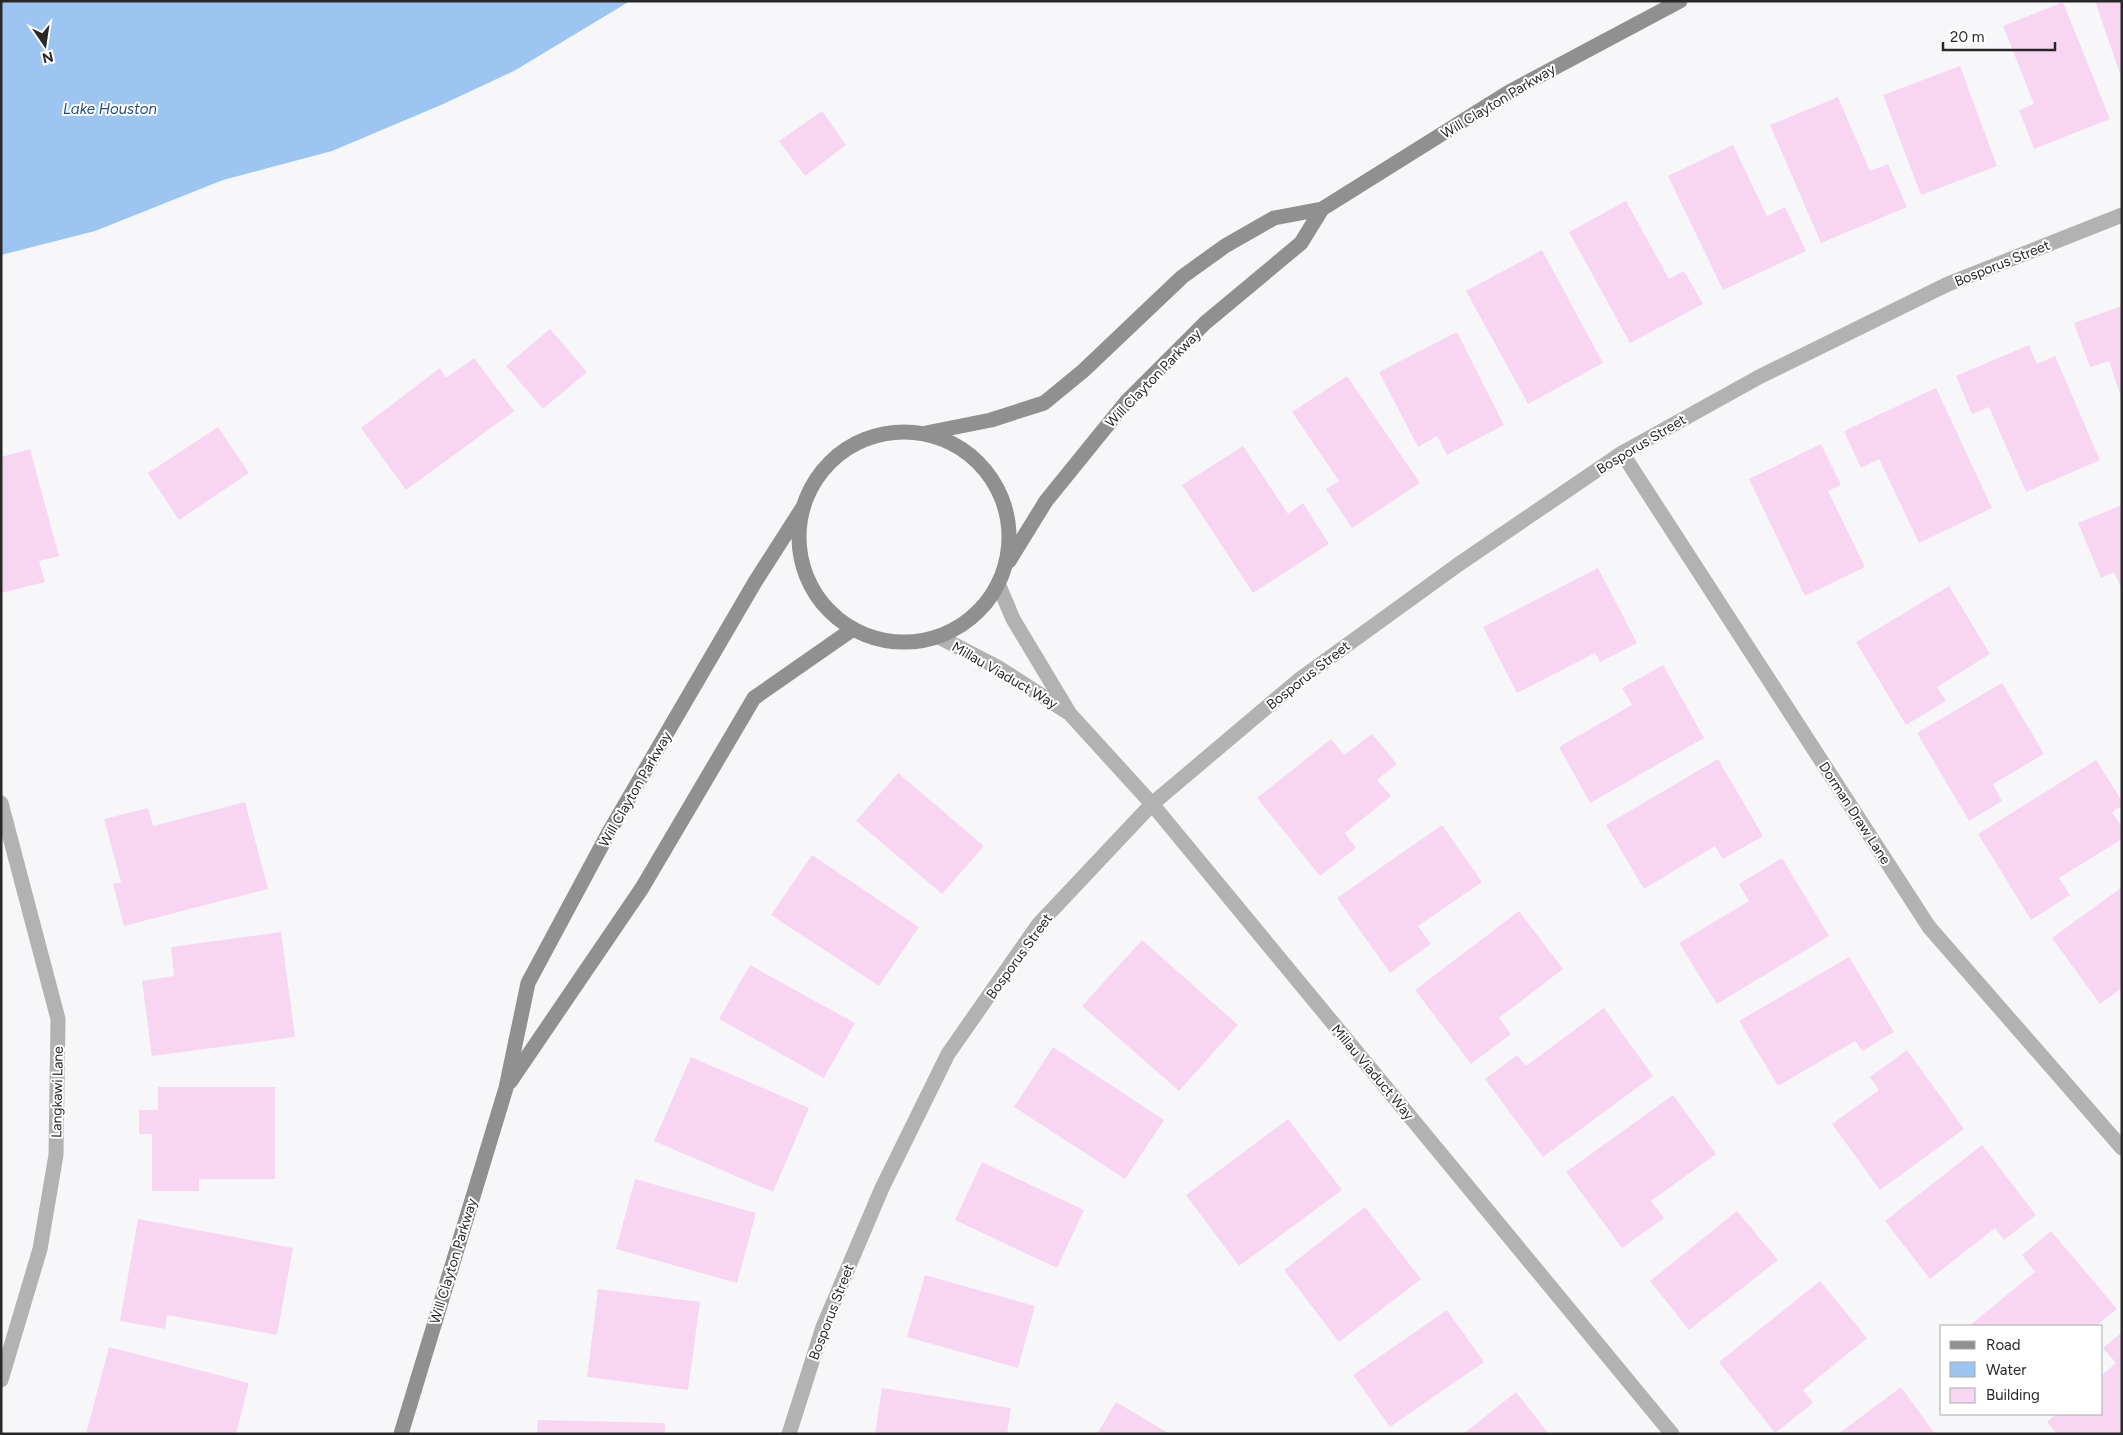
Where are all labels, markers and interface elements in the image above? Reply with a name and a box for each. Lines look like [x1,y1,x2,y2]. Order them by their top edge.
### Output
north arrow [20,20,70,70]
scale bar [1943,20,2056,52]
text: 20 m [1950,28,1984,46]
text: N [41,48,55,67]
street label: Will Clayton Parkway [1438,60,1559,142]
water label: Lake Houston [63,100,157,118]
street label: Bosporus Street [1952,237,2052,290]
street label: Will Clayton Parkway [1102,325,1205,431]
street label: Bosporus Street [1593,411,1689,478]
street label: Millau Viaduct Way [949,638,1061,713]
street label: Bosporus Street [1263,638,1353,713]
street label: Will Clayton Parkway [595,728,676,850]
street label: Dorman Draw Lane [1815,759,1894,868]
street label: Bosporus Street [983,910,1056,1002]
street label: Millau Viaduct Way [1328,1021,1418,1124]
street label: Langkawi Lane [48,1046,67,1138]
street label: Will Clayton Parkway [426,1196,481,1326]
street label: Bosporus Street [805,1262,858,1363]
legend [1940,1325,2103,1415]
text: Road [1986,1336,2021,1354]
text: Water [1986,1361,2026,1379]
text: Building [1986,1386,2040,1404]

